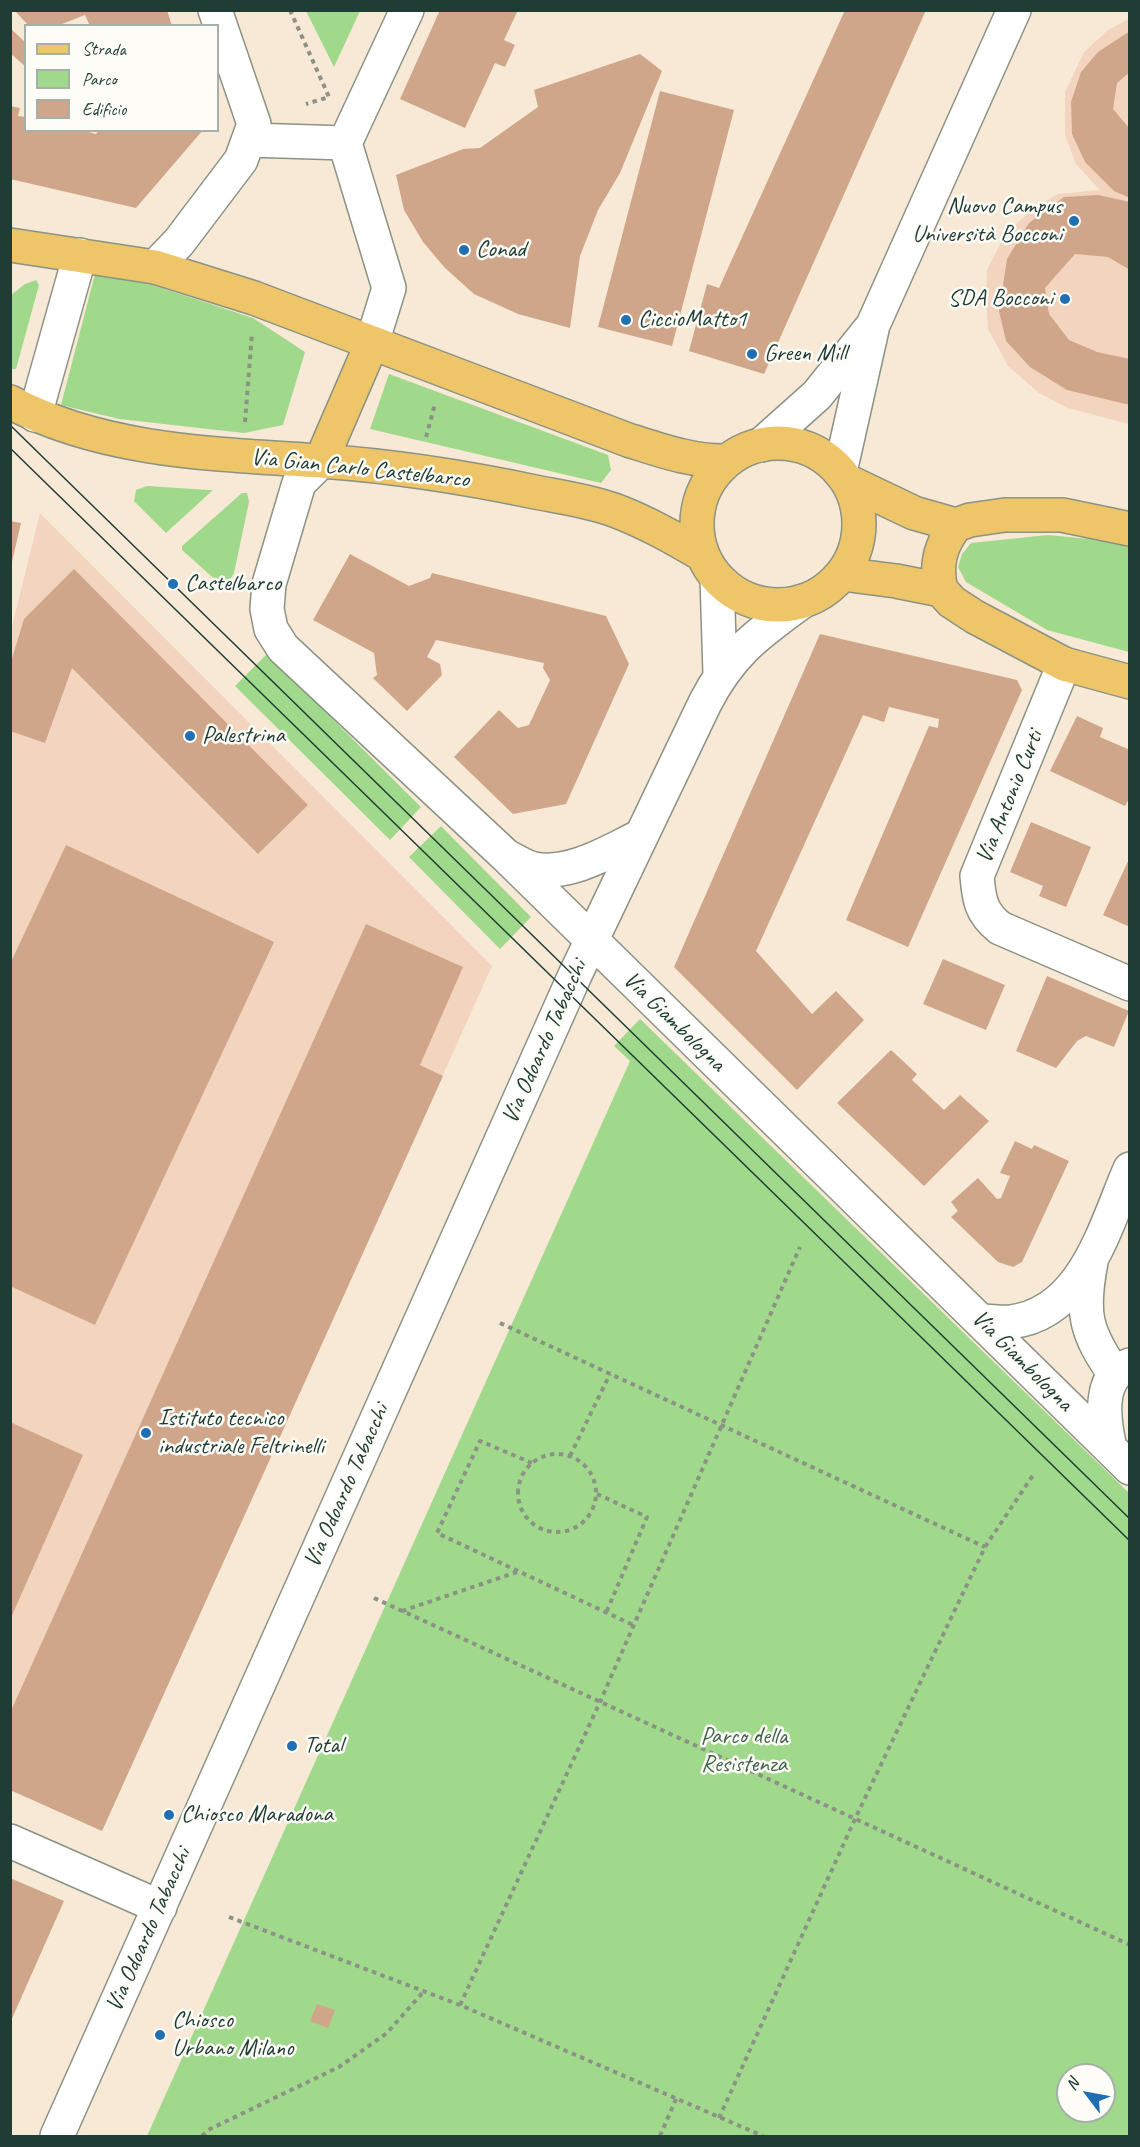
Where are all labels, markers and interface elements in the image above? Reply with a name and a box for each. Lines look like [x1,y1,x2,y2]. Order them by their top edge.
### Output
legend [24,24,219,132]
text: Strada [82,38,126,60]
text: Parco [82,68,117,90]
text: Edificio [82,98,126,120]
place label: Nuovo Campus Università Bocconi [912,193,1062,249]
marker: Nuovo Campus Università Bocconi [1067,214,1081,228]
place label: Conad [476,236,526,264]
marker: Conad [457,243,471,257]
place label: SDA Bocconi [948,285,1053,313]
marker: SDA Bocconi [1058,292,1072,306]
place label: CiccioMatto1 [638,306,747,334]
marker: CiccioMatto1 [619,313,633,327]
place label: Green Mill [764,340,847,368]
marker: Green Mill [745,347,759,361]
street label: Via Gian Carlo Castelbarco [249,443,471,495]
place label: Castelbarco [185,570,281,598]
marker: Castelbarco [166,577,180,591]
place label: Palestrina [202,722,285,750]
street label: Via Antonio Curti [970,726,1050,868]
marker: Palestrina [183,729,197,743]
street label: Via Odoardo Tabacchi [496,956,594,1128]
street label: Via Giambologna [617,966,731,1078]
street label: Via Giambologna [965,1304,1079,1418]
street label: Via Odoardo Tabacchi [298,1400,396,1572]
place label: Istituto tecnico industriale Feltrinelli [158,1405,324,1461]
marker: Istituto tecnico industriale Feltrinelli [139,1426,153,1440]
park label: Parco della Resistenza [701,1723,787,1779]
place label: Total [304,1732,343,1760]
marker: Total [285,1739,299,1753]
place label: Chiosco Maradona [181,1801,333,1829]
marker: Chiosco Maradona [162,1808,176,1822]
street label: Via Odoardo Tabacchi [100,1844,198,2016]
place label: Chiosco Urbano Milano [172,2007,293,2063]
marker: Chiosco Urbano Milano [153,2028,167,2042]
north arrow [1056,2063,1116,2123]
text: N [1061,2075,1084,2094]

